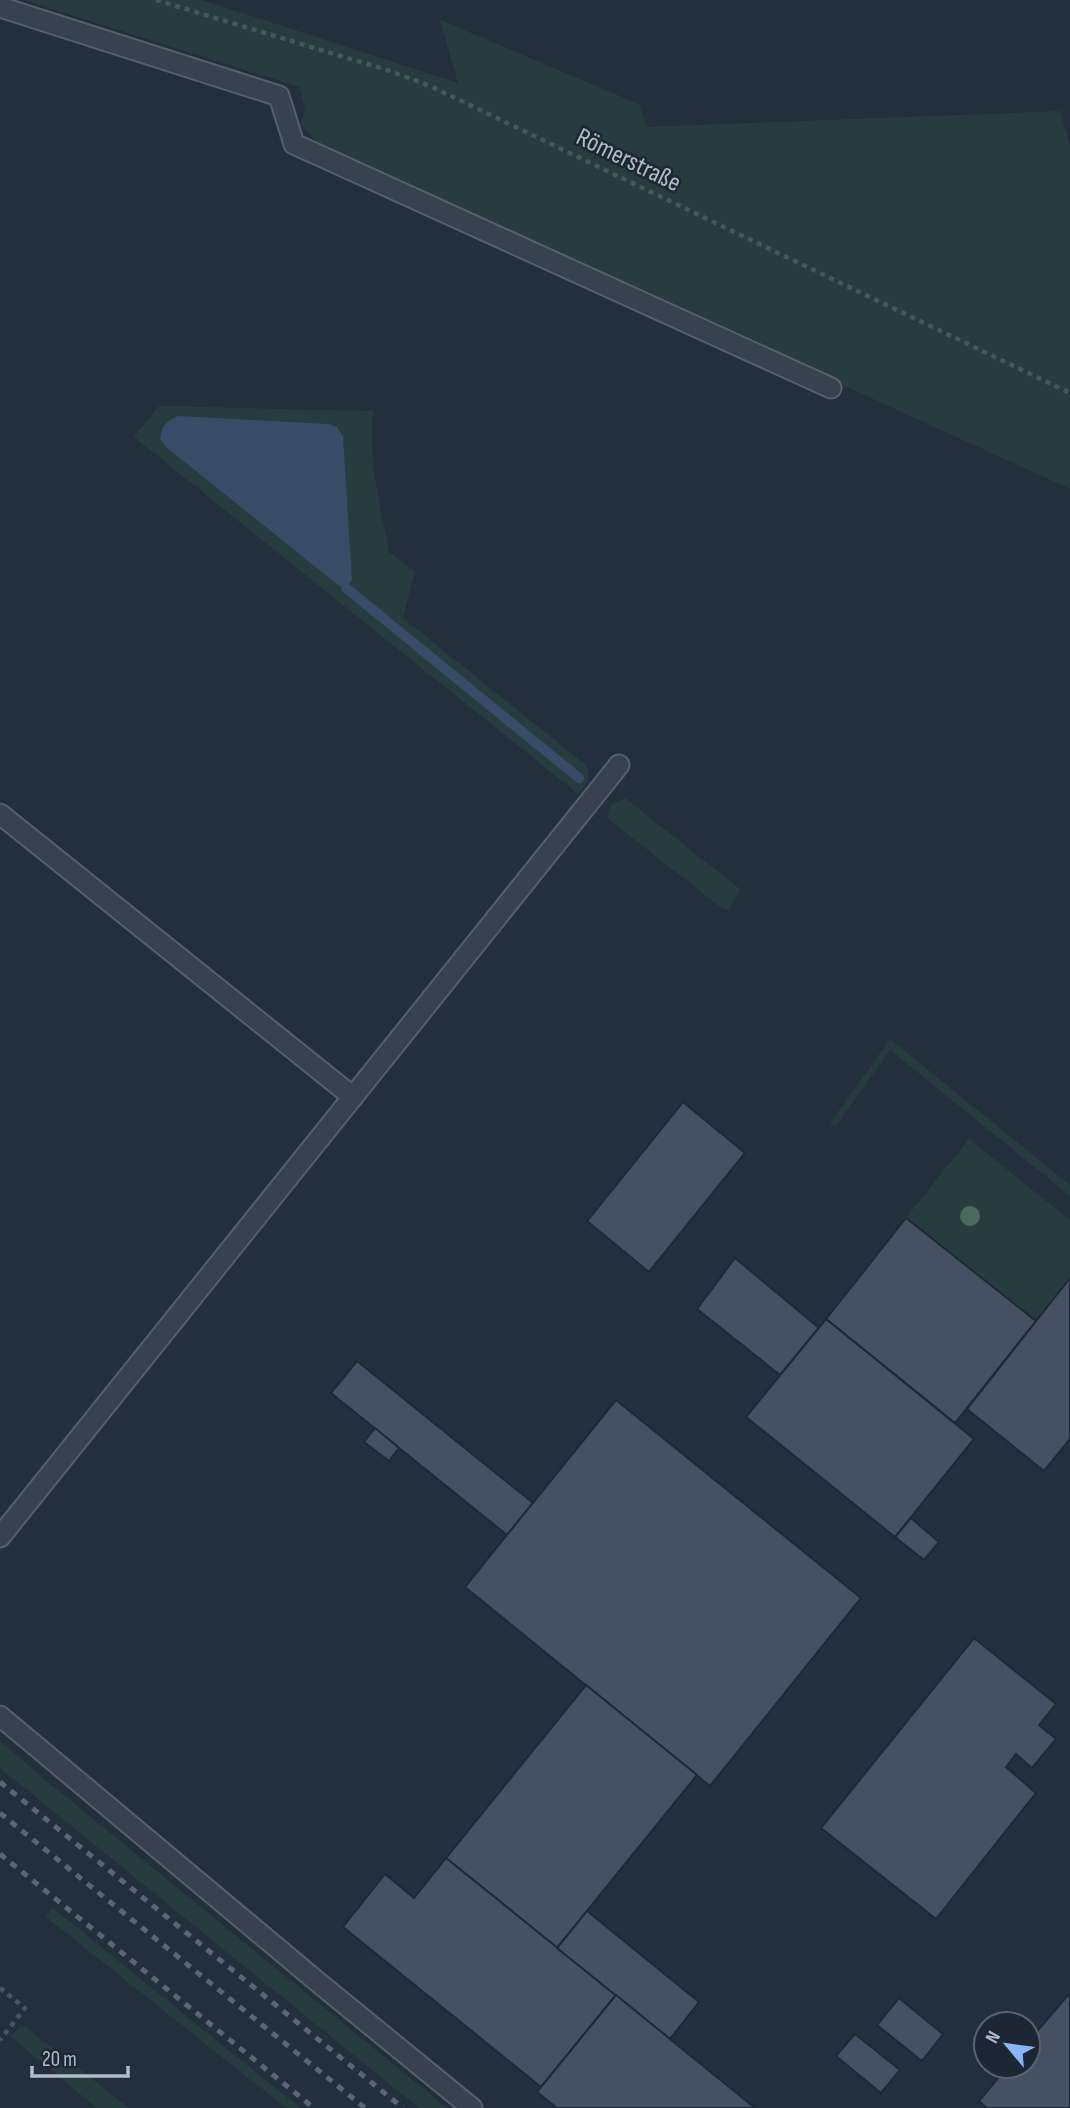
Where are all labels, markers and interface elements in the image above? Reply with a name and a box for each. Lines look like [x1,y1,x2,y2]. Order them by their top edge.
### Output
street label: Römerstraße [571,122,686,199]
north arrow [972,2010,1042,2080]
text: N [981,2027,1006,2048]
scale bar [32,2035,128,2078]
text: 20 m [42,2047,77,2072]

